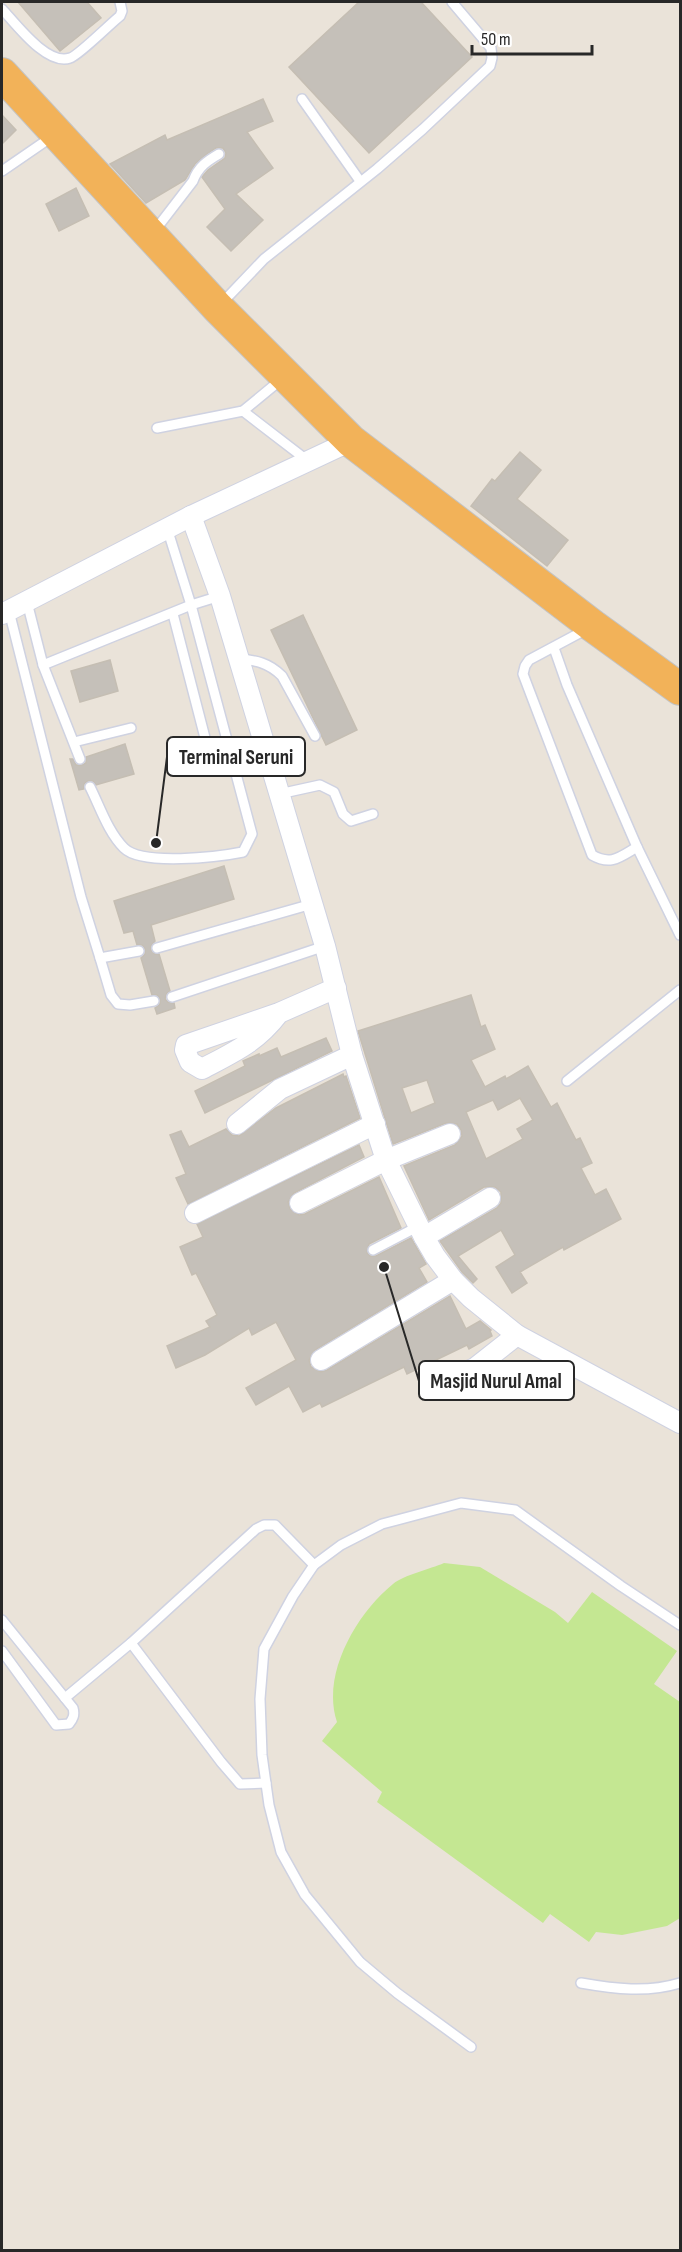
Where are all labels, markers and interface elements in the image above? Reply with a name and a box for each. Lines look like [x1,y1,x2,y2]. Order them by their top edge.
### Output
scale bar [472,18,592,56]
text: 50 m [481,29,511,50]
callout: Terminal Seruni [167,737,305,776]
text: Terminal Seruni [179,745,293,770]
callout: Masjid Nurul Amal [419,1361,574,1400]
text: Masjid Nurul Amal [430,1369,562,1394]

